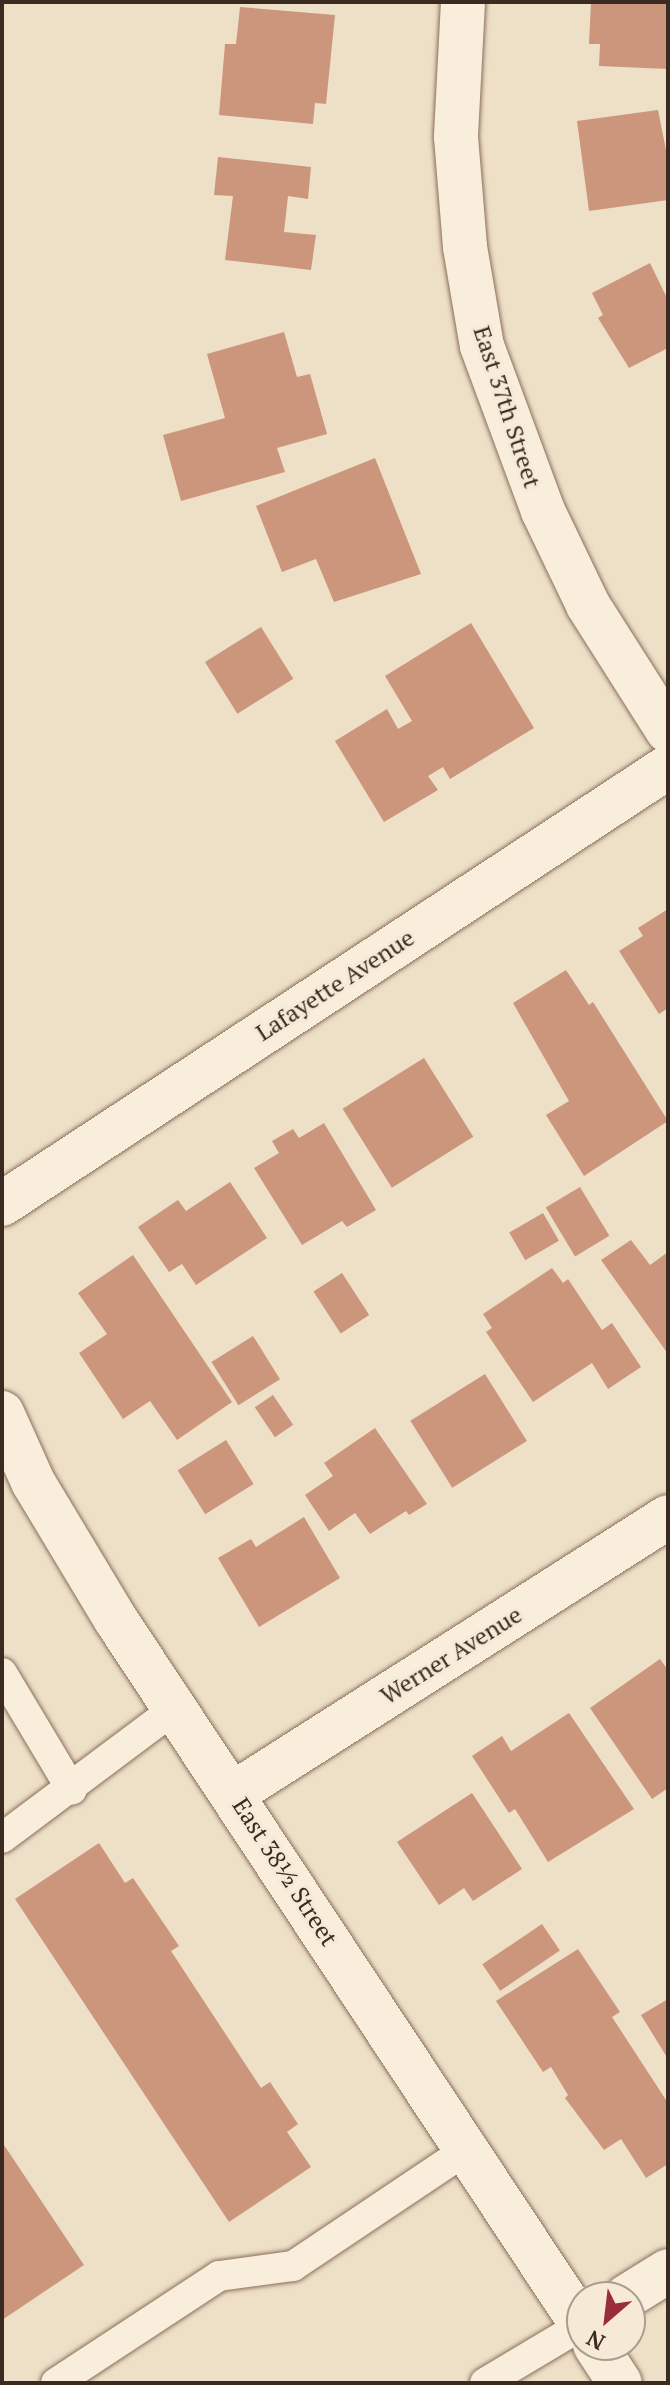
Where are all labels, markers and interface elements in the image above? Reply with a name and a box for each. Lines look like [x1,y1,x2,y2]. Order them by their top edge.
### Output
street label: East 37th Street [467,322,547,492]
street label: Lafayette Avenue [250,923,420,1047]
street label: Werner Avenue [375,1600,527,1710]
street label: East 38½ Street [226,1793,344,1951]
north arrow [566,2281,646,2361]
text: N [581,2324,610,2358]

